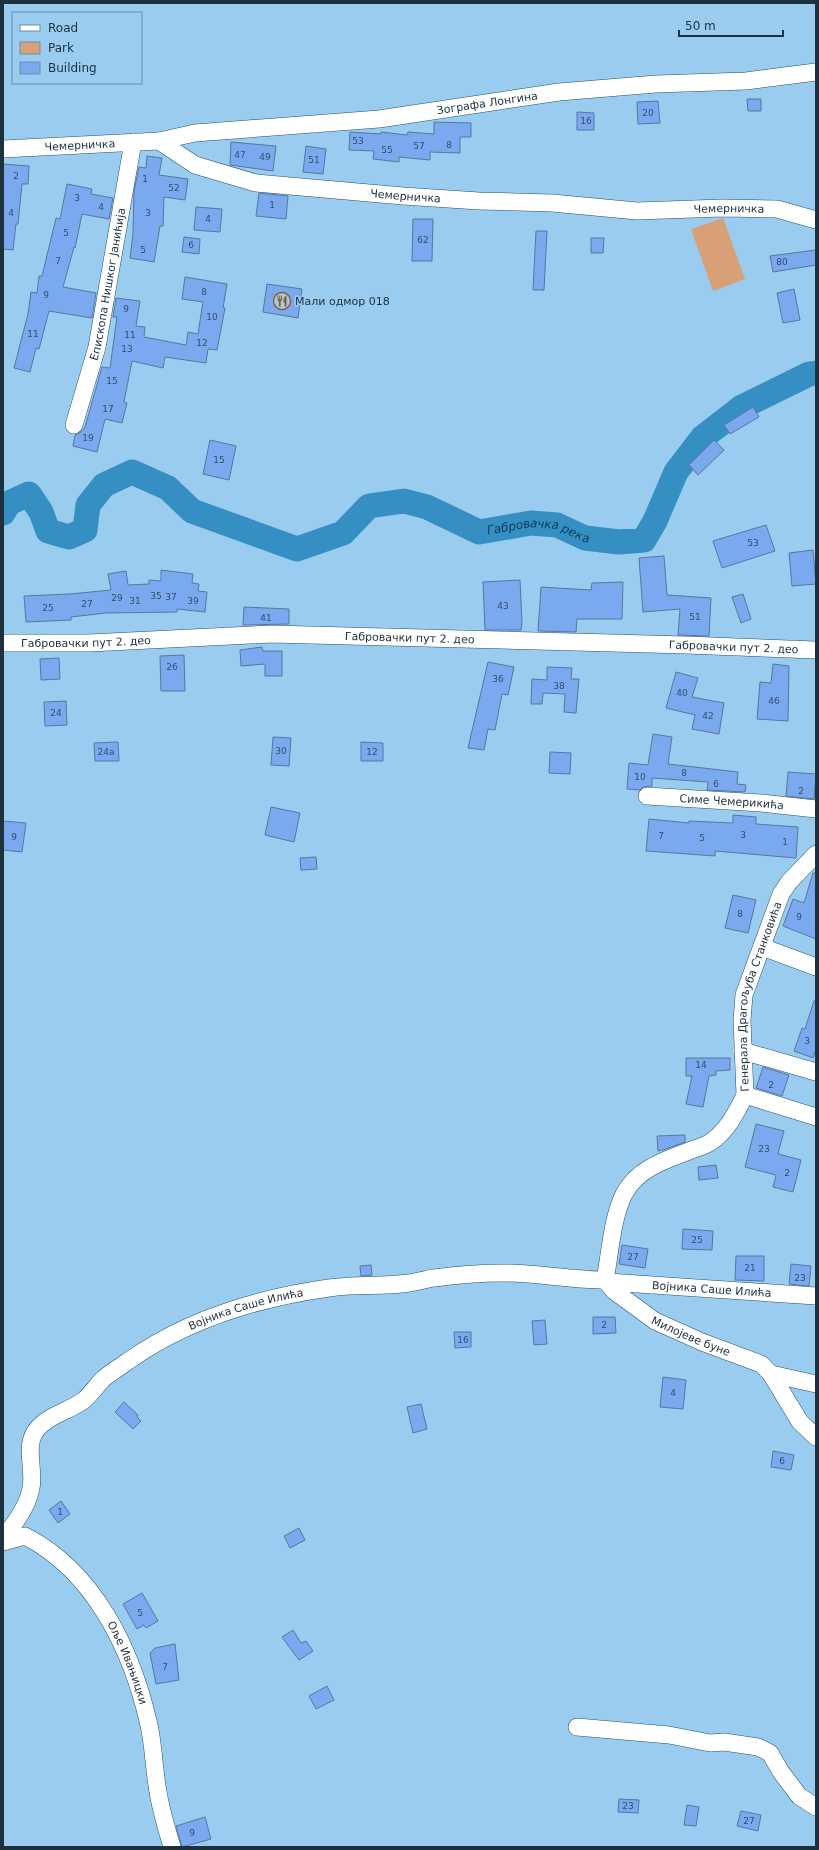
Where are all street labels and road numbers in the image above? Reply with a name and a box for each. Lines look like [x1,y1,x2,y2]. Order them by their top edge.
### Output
street label: Зографа Лонгина [436,89,539,117]
street label: Чемерничка [44,137,116,153]
street label: Чемерничка [370,187,441,205]
street label: Чемерничка [693,201,764,215]
street label: Епископа Нишког Јанићија [87,207,128,362]
street label: Габровачки пут 2. део [345,629,475,646]
street label: Габровачки пут 2. део [21,633,151,650]
street label: Габровачки пут 2. део [669,638,799,656]
street label: Симе Чемерикића [679,792,785,812]
street label: Генерала Драгољуба Станковића [735,900,784,1092]
street label: Војника Саше Илића [652,1278,772,1299]
street label: Војника Саше Илића [186,1286,304,1332]
street label: Милојеве буне [649,1314,732,1359]
street label: Оље Ивањицки [105,1619,150,1706]

